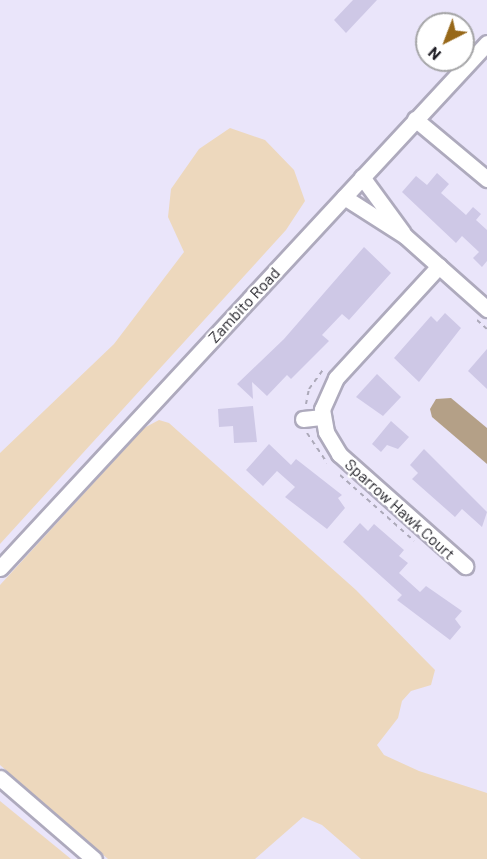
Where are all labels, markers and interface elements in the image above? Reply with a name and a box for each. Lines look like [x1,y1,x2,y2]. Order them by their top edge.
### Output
north arrow [415,12,475,72]
text: N [424,44,444,65]
street label: Zambito Road [204,263,284,347]
street label: Sparrow Hawk Court [341,455,459,563]

